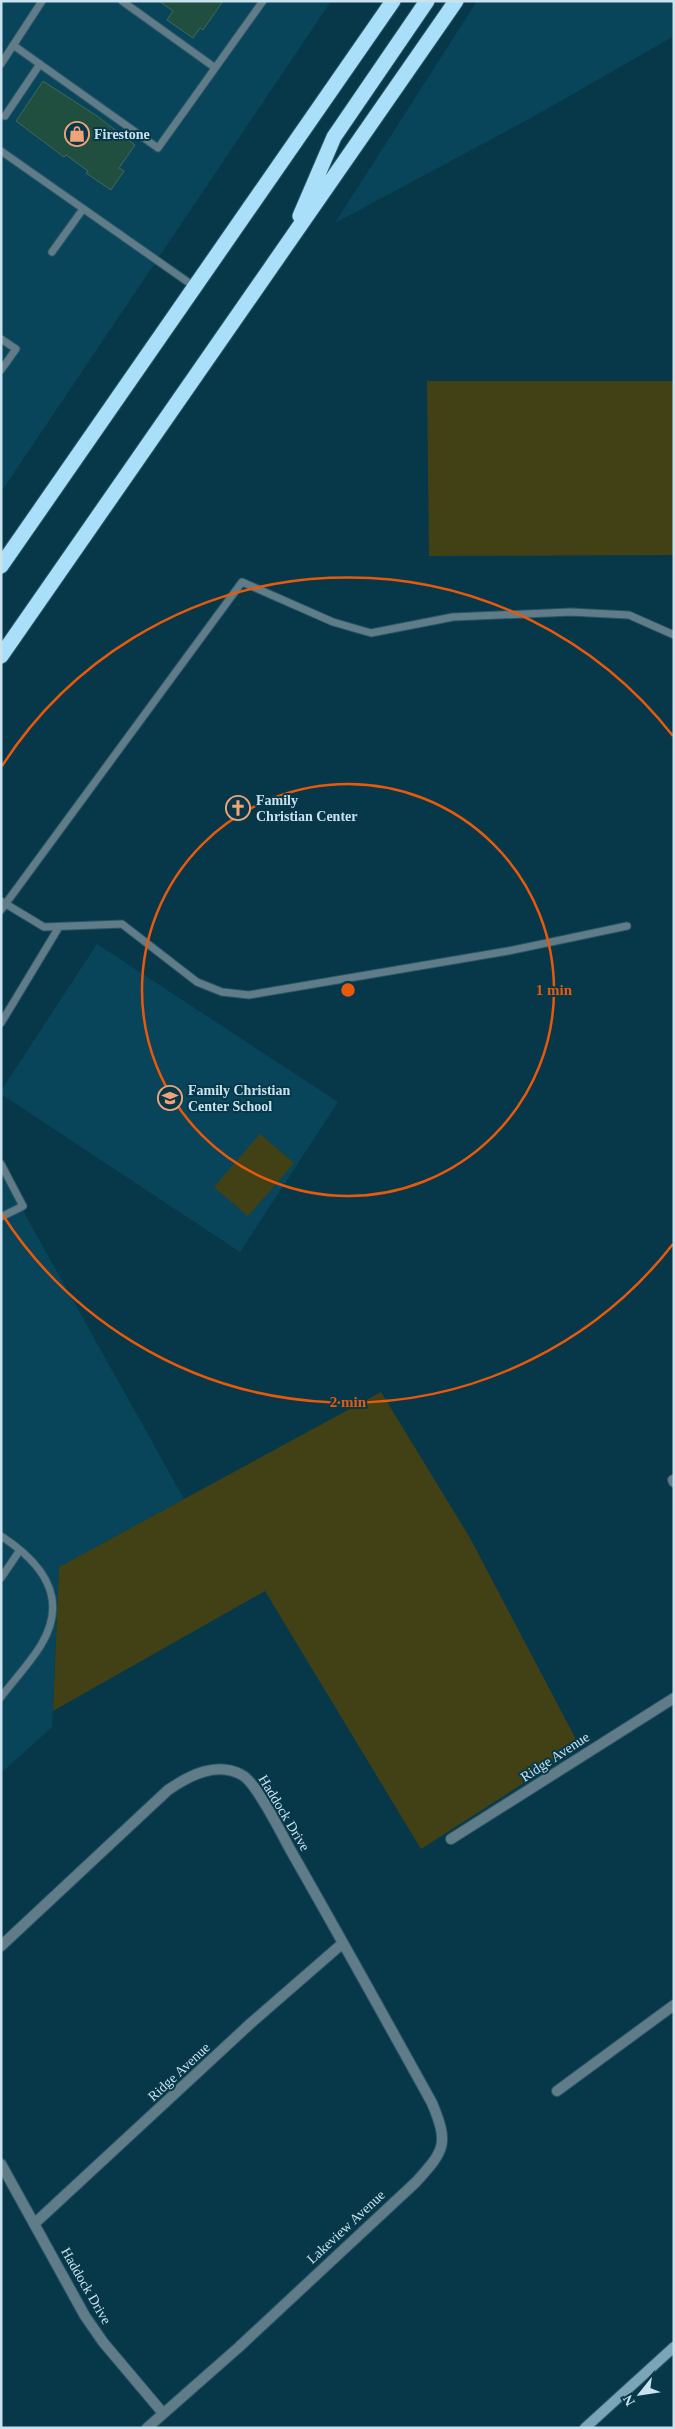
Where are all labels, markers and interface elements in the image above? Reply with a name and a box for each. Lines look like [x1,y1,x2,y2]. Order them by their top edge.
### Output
shop icon: Firestone [64,121,90,147]
place label: Firestone [94,127,150,142]
place label: Family Christian Center [256,793,358,824]
church icon: Family Christian Center [225,795,251,821]
centre of rings [339,981,357,999]
text: 1 min [536,982,573,998]
place label: Family Christian Center School [188,1083,290,1114]
school or university icon: Family Christian Center School [157,1085,183,1111]
text: 2 min [330,1394,367,1410]
street label: Ridge Avenue [518,1729,592,1785]
street label: Haddock Drive [255,1772,313,1854]
street label: Ridge Avenue [145,2040,213,2104]
street label: Lakeview Avenue [304,2187,388,2267]
street label: Haddock Drive [58,2245,114,2327]
north arrow [615,2369,665,2419]
text: N [620,2392,638,2408]

